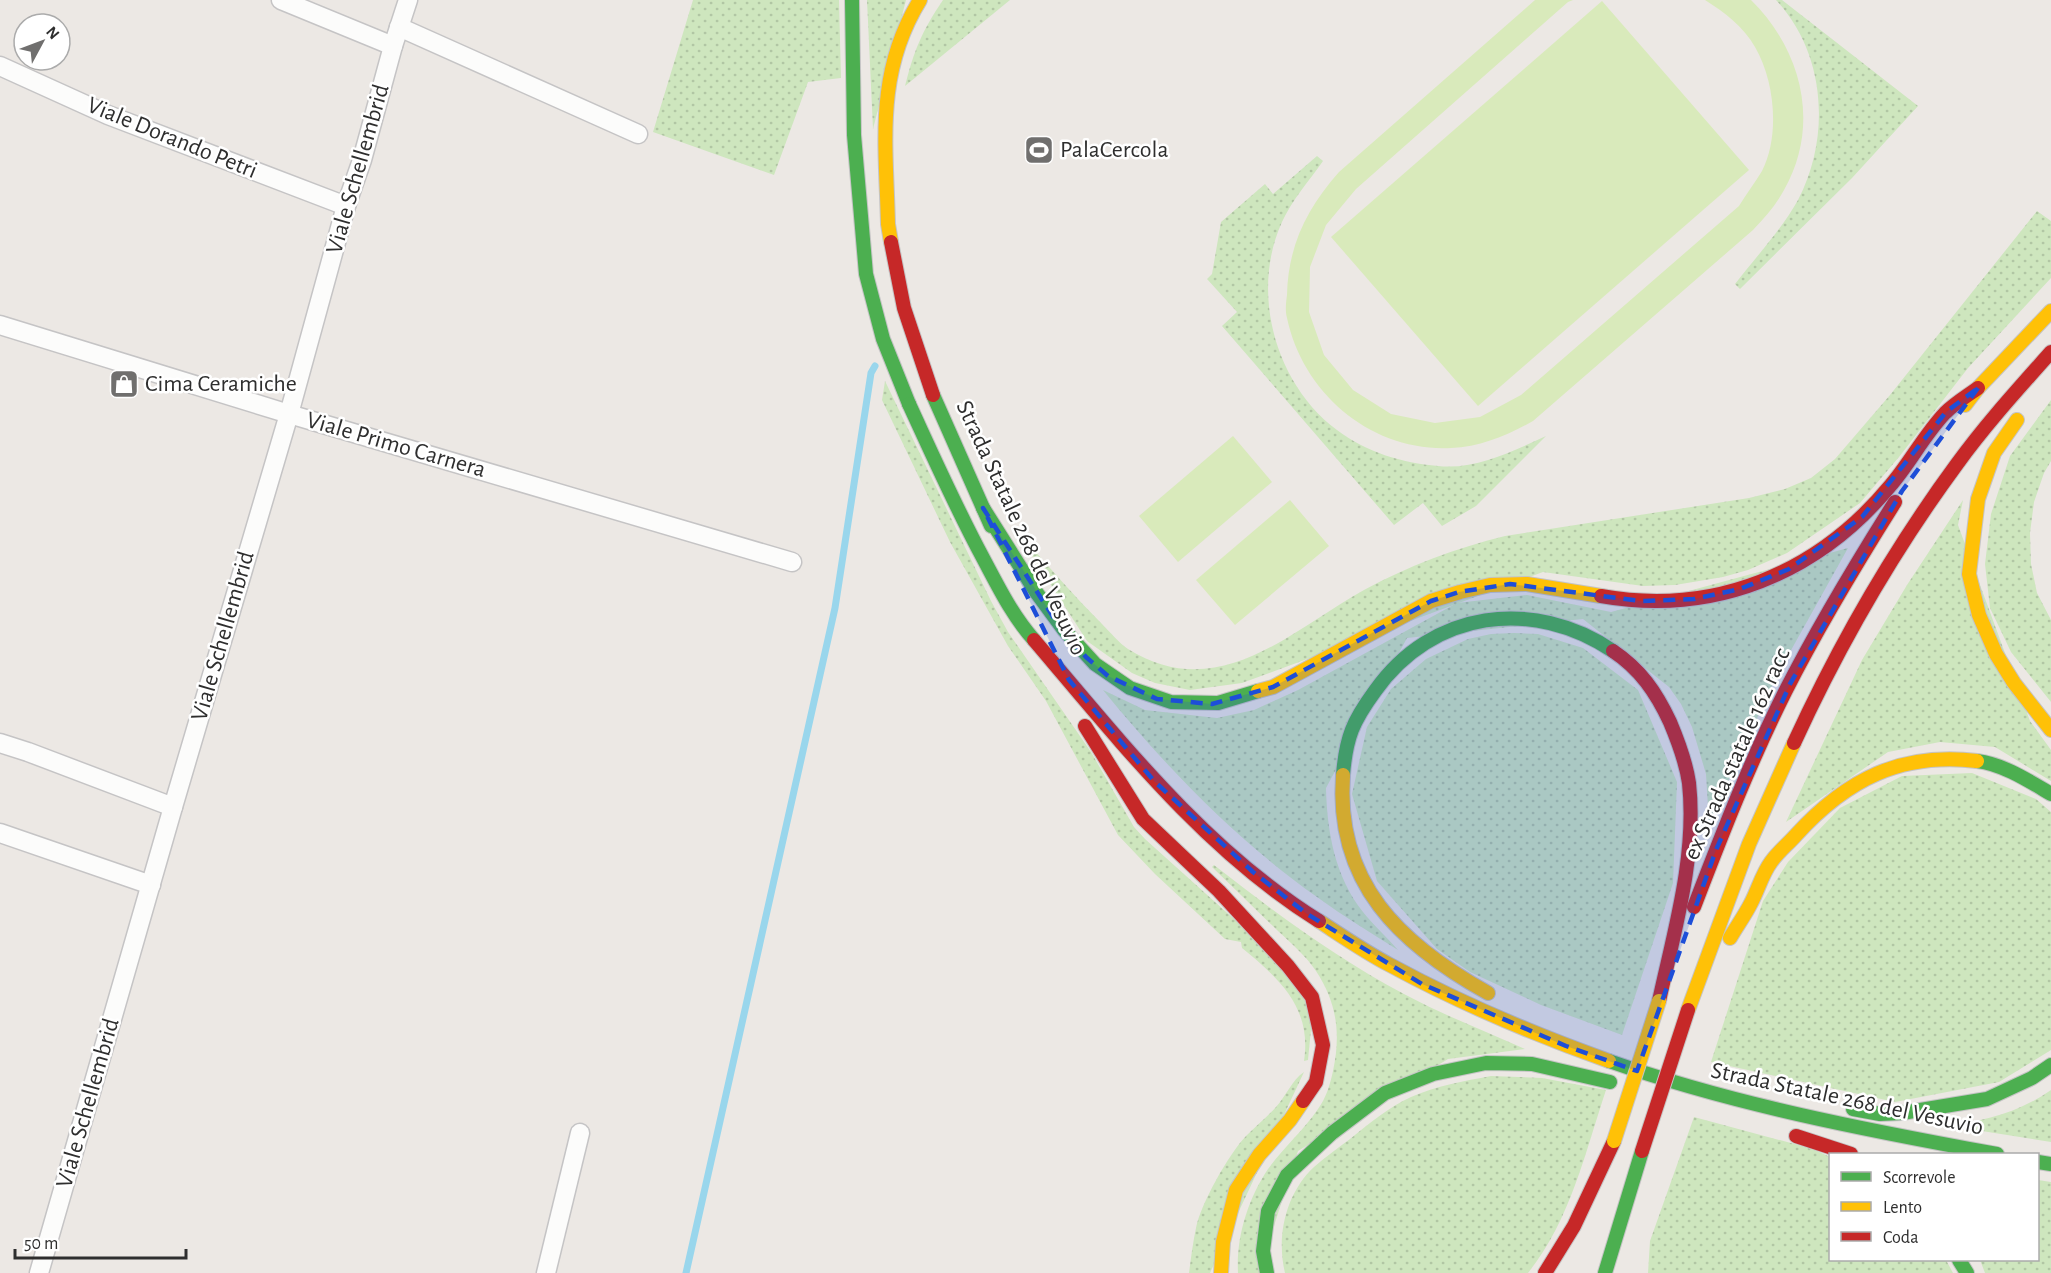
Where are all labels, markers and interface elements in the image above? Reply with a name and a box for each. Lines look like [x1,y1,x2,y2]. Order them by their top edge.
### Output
north arrow [12,12,72,72]
text: N [43,23,62,42]
street label: Viale Schellembrid [322,81,394,257]
street label: Viale Dorando Petri [84,93,260,183]
sports icon: PalaCercola [1023,134,1055,166]
place label: PalaCercola [1060,138,1168,162]
shop icon: Cima Ceramiche [108,368,140,400]
place label: Cima Ceramiche [145,372,297,396]
street label: Strada Statale 268 del Vesuvio [951,397,1091,659]
street label: Viale Primo Carnera [304,408,488,482]
street label: Viale Schellembrid [187,548,259,724]
street label: ex Strada statale 162 racc [1679,644,1795,864]
street label: Viale Schellembrid [52,1015,124,1191]
street label: Strada Statale 268 del Vesuvio [1709,1058,1985,1140]
legend [1829,1153,2039,1261]
text: Scorrevole [1883,1169,1956,1187]
text: Lento [1883,1199,1922,1217]
scale bar [15,1222,186,1260]
text: Coda [1883,1229,1918,1247]
text: 50 m [24,1235,58,1253]

